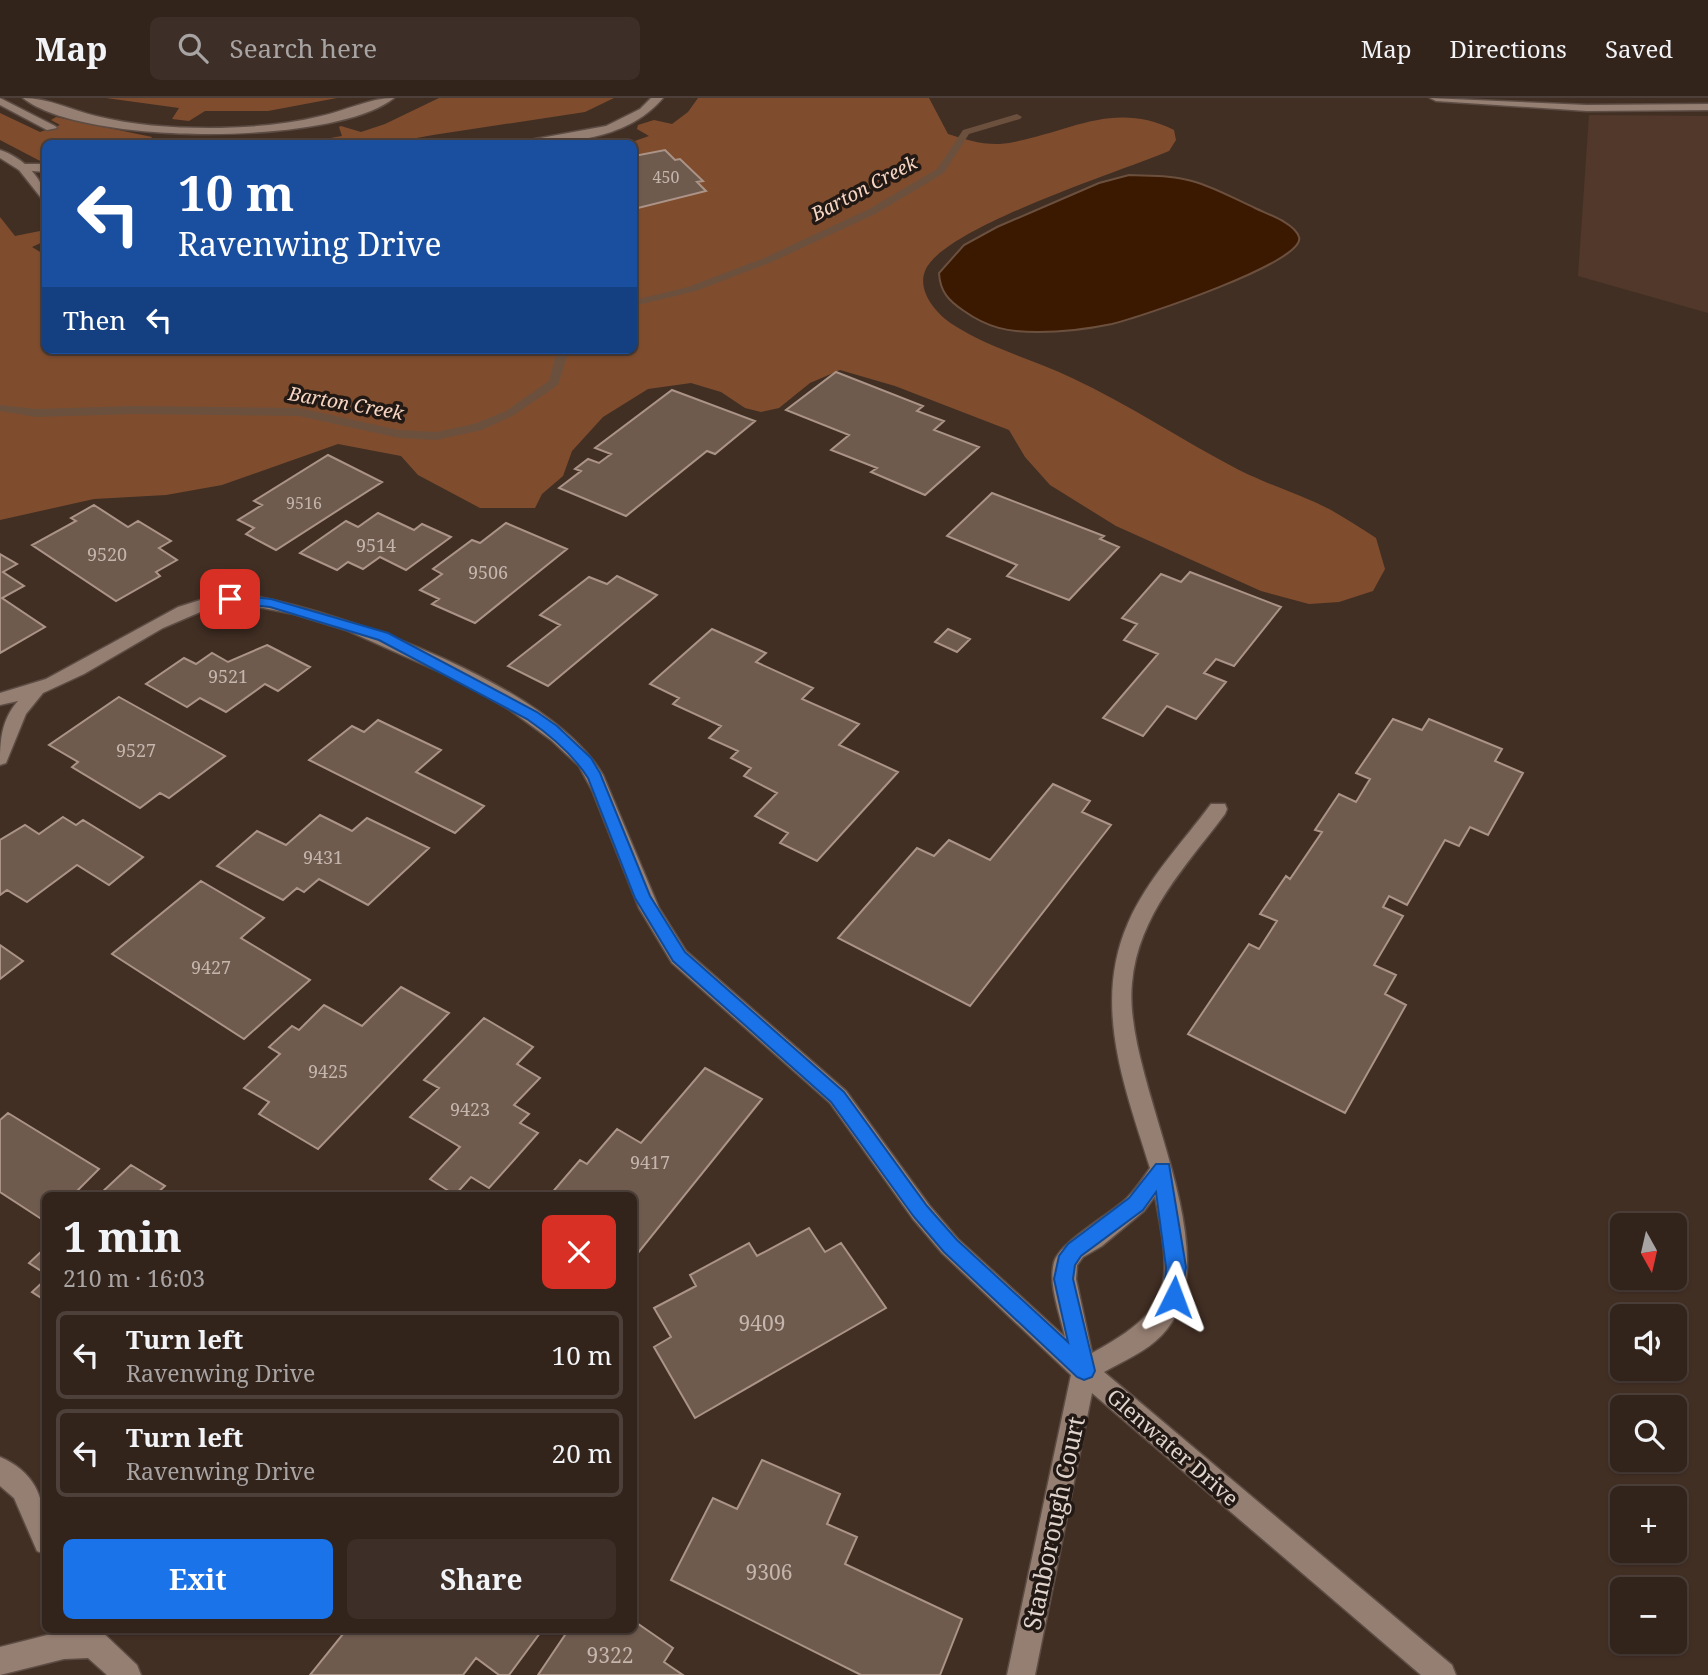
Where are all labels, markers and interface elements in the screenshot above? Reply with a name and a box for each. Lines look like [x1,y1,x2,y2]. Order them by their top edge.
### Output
search box [150,17,640,80]
text: Map [35,26,108,71]
icon: search [174,29,212,67]
text: Search here [230,30,377,66]
text: Map [1361,32,1412,65]
text: Directions [1450,32,1567,65]
text: Saved [1605,32,1673,65]
water label: Barton Creek [806,149,923,227]
text: 10 m [178,159,294,225]
house number: 450 [653,166,679,188]
icon: left [63,168,154,259]
text: Ravenwing Drive [178,222,442,265]
icon: left [140,301,178,339]
text: Then [63,302,126,338]
water label: Barton Creek [285,380,407,426]
house number: 9516 [286,492,322,514]
house number: 9514 [356,533,396,557]
house number: 9520 [87,542,127,566]
house number: 9506 [468,560,508,584]
pin [200,569,260,629]
icon: arrive [211,580,249,618]
house number: 9521 [208,664,248,688]
house number: 9527 [116,738,156,762]
house number: 9431 [303,845,343,869]
house number: 9427 [191,955,231,979]
house number: 9425 [308,1059,348,1083]
house number: 9423 [450,1097,490,1121]
house number: 9417 [630,1150,670,1174]
text: 1 min [63,1207,182,1264]
north arrow [1610,1213,1687,1290]
map controls [1610,1213,1687,1654]
button: close [542,1215,616,1289]
position arrow [1137,1260,1211,1334]
text: 210 m · 16:03 [63,1262,205,1294]
button: sound [1610,1304,1687,1381]
house number: 9409 [739,1309,785,1337]
text: Turn left [126,1321,243,1357]
icon: left [67,1336,105,1374]
text: 10 m [552,1337,612,1373]
text: Ravenwing Drive [126,1357,315,1389]
street label: Glenwater Drive [1101,1382,1245,1512]
button: search [1610,1395,1687,1472]
street label: Stanborough Court [1014,1413,1092,1633]
text: Turn left [126,1419,243,1455]
icon: left [67,1434,105,1472]
text: 20 m [552,1435,612,1471]
text: Ravenwing Drive [126,1455,315,1487]
button: + [1610,1486,1687,1563]
button: Exit [63,1539,333,1619]
button: Share [347,1539,616,1619]
house number: 9306 [746,1558,792,1586]
button: − [1610,1577,1687,1654]
house number: 9322 [587,1641,633,1669]

